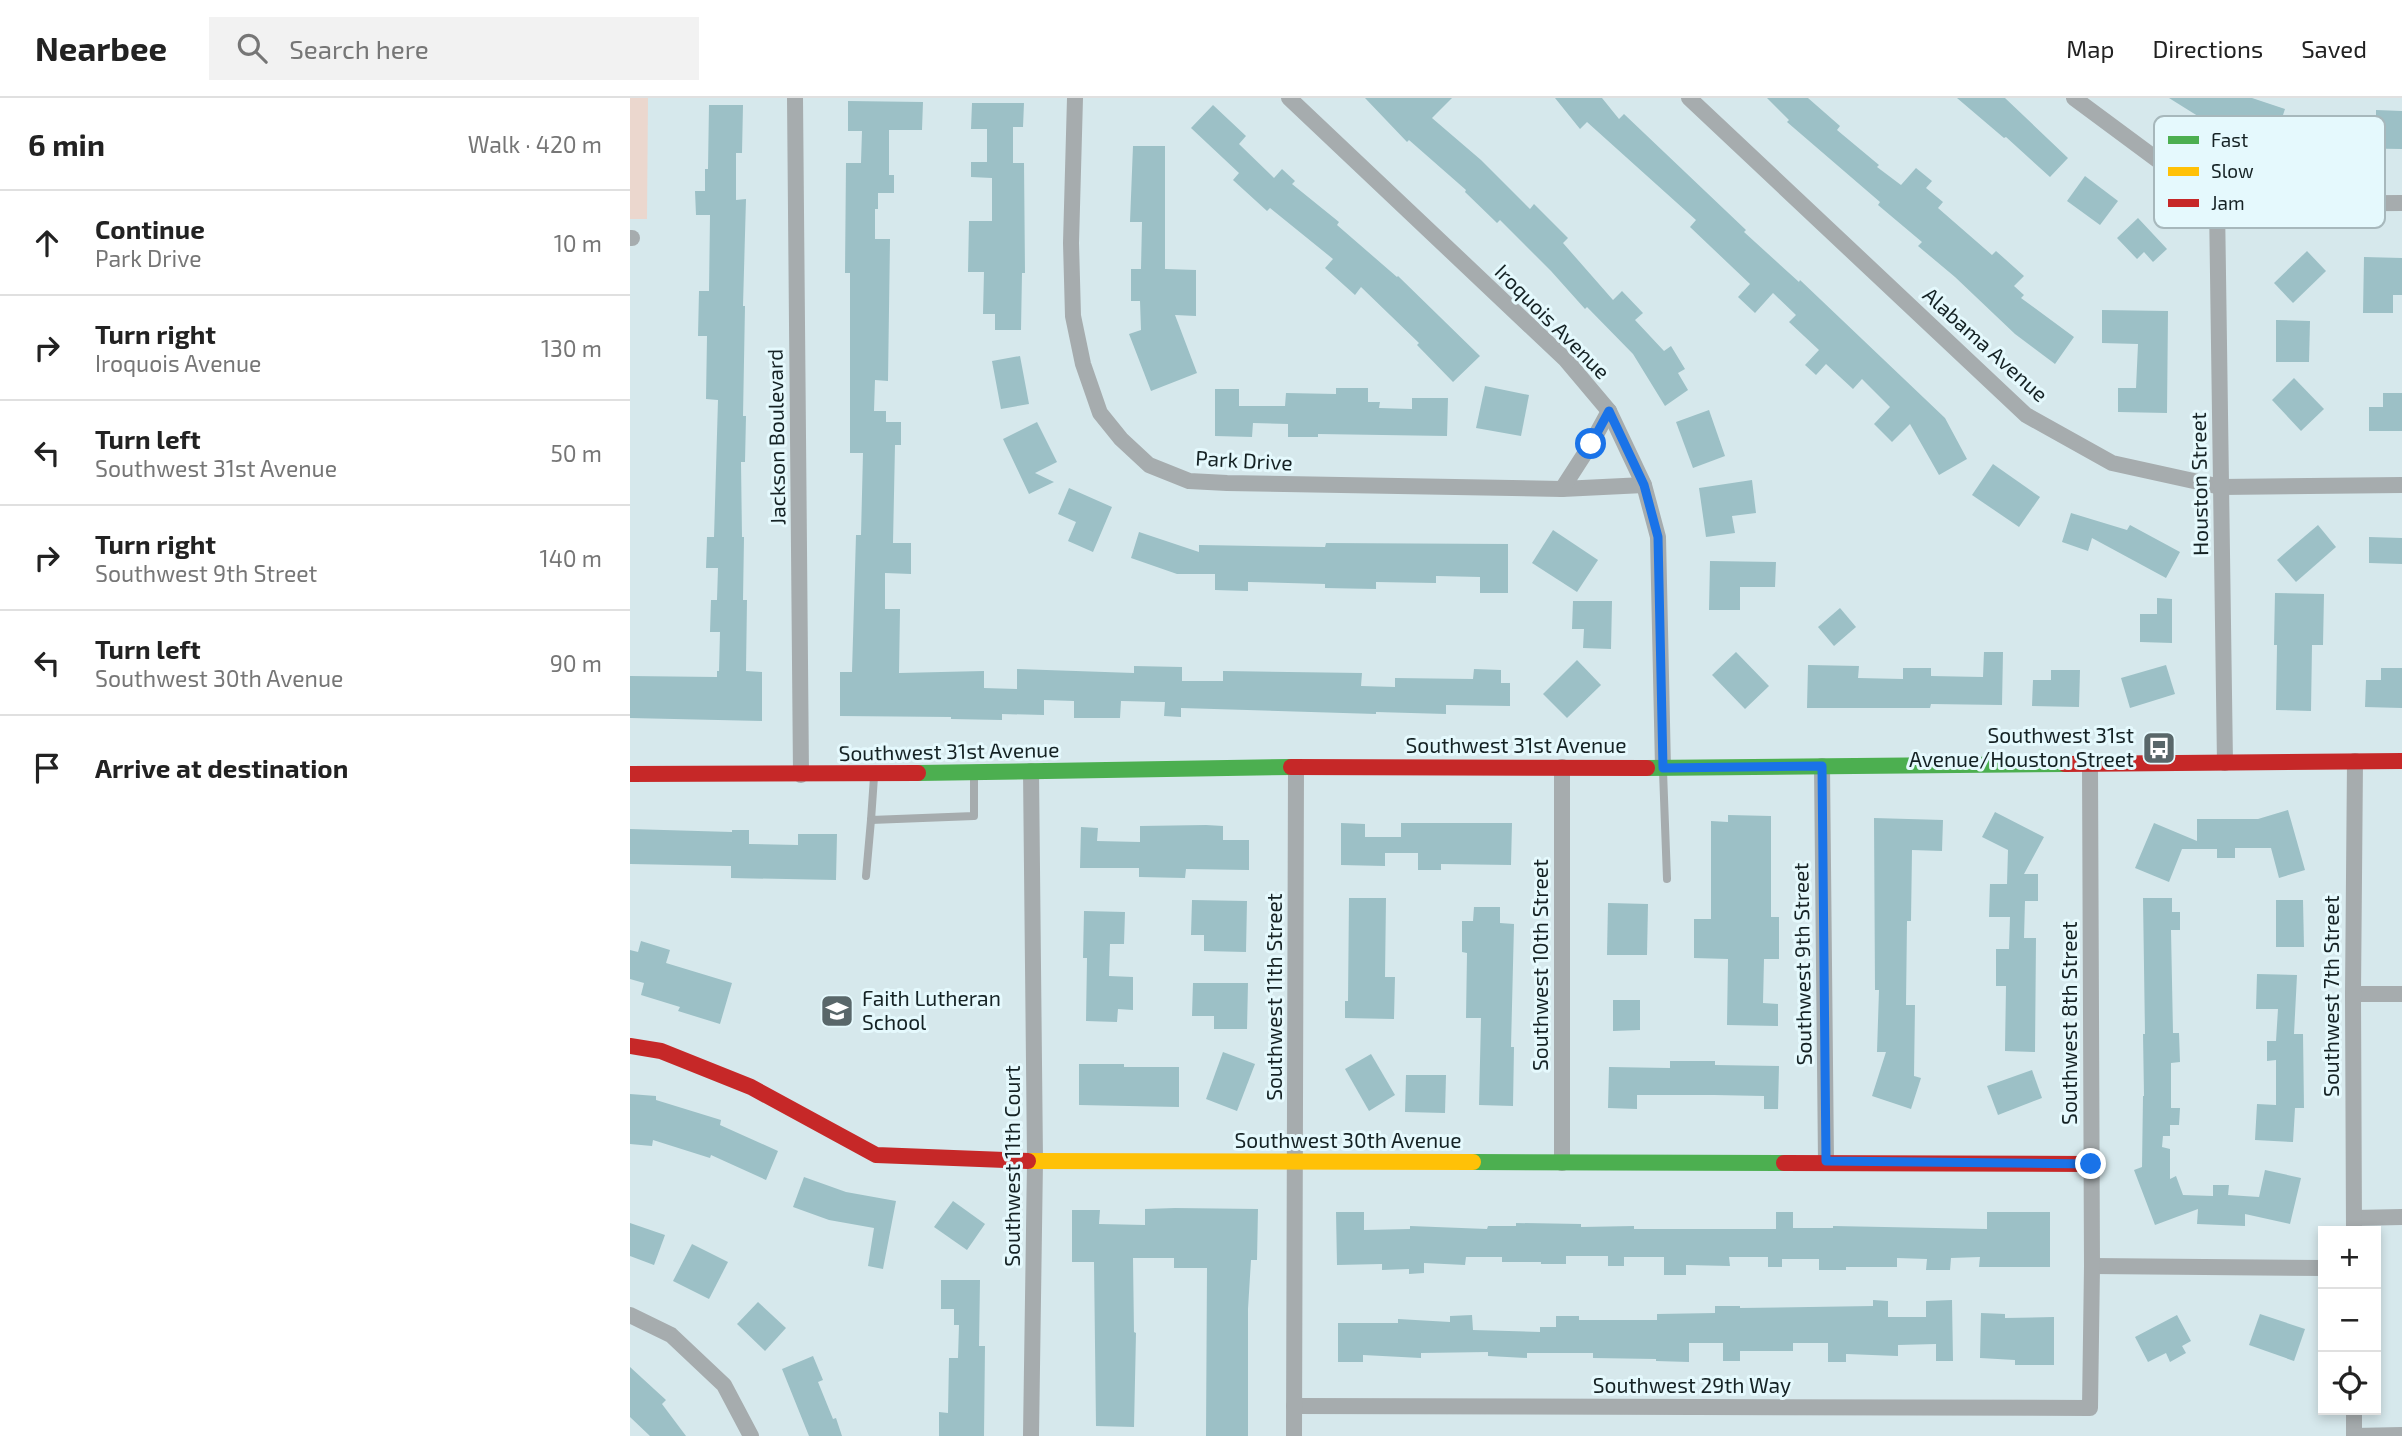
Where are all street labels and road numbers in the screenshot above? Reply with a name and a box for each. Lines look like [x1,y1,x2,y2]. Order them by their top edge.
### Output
street label: Iroquois Avenue [1491,258,1616,383]
street label: Alabama Avenue [1919,281,2053,406]
street label: Jackson Boulevard [761,349,790,525]
street label: Houston Street [2185,412,2212,556]
street label: Park Drive [1195,444,1293,475]
street label: Southwest 31st Avenue [1405,732,1627,757]
street label: Southwest 31st Avenue [838,736,1060,765]
street label: Southwest 10th Street [1527,859,1552,1071]
street label: Southwest 9th Street [1787,862,1816,1066]
street label: Southwest 11th Street [1261,893,1286,1101]
street label: Southwest 7th Street [2318,895,2343,1097]
street label: Southwest 8th Street [2056,921,2081,1125]
street label: Southwest 11th Court [999,1065,1024,1267]
street label: Southwest 30th Avenue [1235,1127,1461,1152]
street label: Southwest 29th Way [1593,1372,1791,1397]

